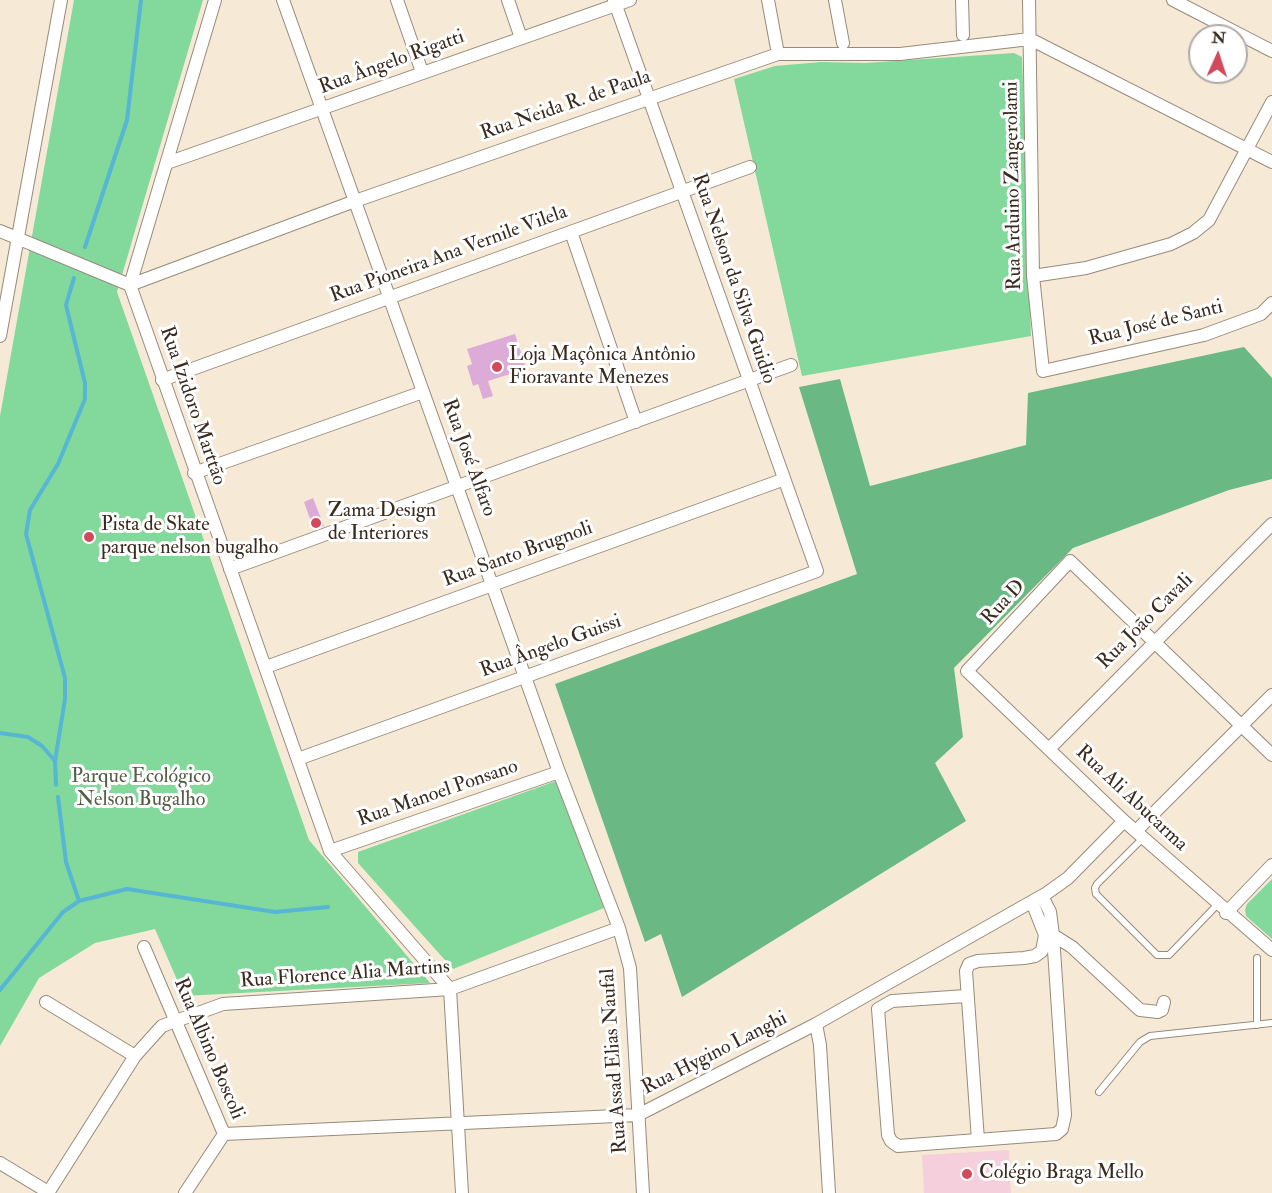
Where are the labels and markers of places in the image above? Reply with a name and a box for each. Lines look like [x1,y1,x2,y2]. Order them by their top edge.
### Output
place label: Loja Maçônica Antônio Fioravante Menezes [509,344,695,391]
marker: Loja Maçônica Antônio Fioravante Menezes [490,360,504,374]
place label: Zama Design de Interiores [328,500,436,547]
place label: Pista de Skate parque nelson bugalho [101,514,278,561]
marker: Zama Design de Interiores [309,516,323,530]
marker: Pista de Skate parque nelson bugalho [82,530,96,544]
place label: Colégio Braga Mello [979,1162,1144,1186]
marker: Colégio Braga Mello [960,1167,974,1181]

